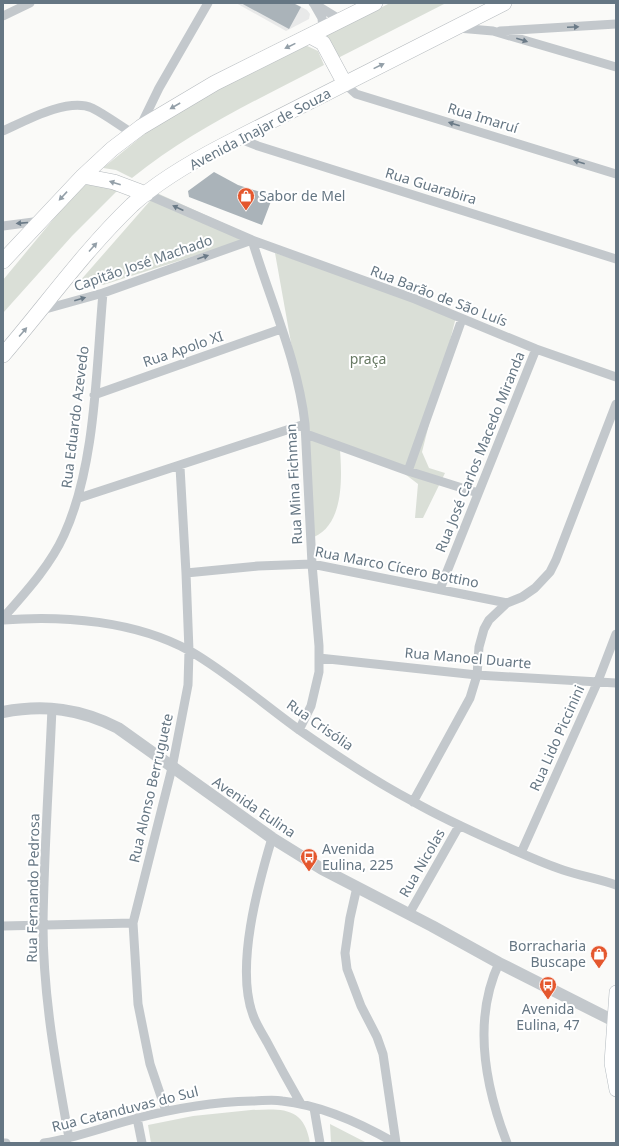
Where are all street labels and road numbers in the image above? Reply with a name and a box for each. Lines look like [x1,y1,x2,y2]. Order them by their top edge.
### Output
street label: Avenida Inajar de Souza [186,83,334,174]
street label: Rua Imaruí [446,98,521,137]
street label: Rua Guarabira [383,163,479,208]
street label: Capitão José Machado [71,230,215,295]
street label: Rua Barão de São Luís [368,261,511,331]
street label: Rua Apolo XI [140,326,226,371]
street label: Rua Eduardo Azevedo [56,345,93,489]
street label: Rua José Carlos Macedo Miranda [430,349,529,555]
street label: Rua Mina Fichman [281,423,306,545]
street label: Rua Marco Cícero Bottino [313,541,481,592]
street label: Rua Manoel Duarte [404,642,532,673]
street label: Rua Lido Piccinini [525,682,588,794]
street label: Rua Crisólia [283,695,357,755]
street label: Rua Alonso Berruguete [124,711,177,864]
street label: Avenida Eulina [209,772,300,841]
street label: Rua Fernando Pedrosa [22,813,43,963]
street label: Rua Nicolas [394,825,449,901]
street label: Rua Catanduvas do Sul [50,1081,200,1136]

